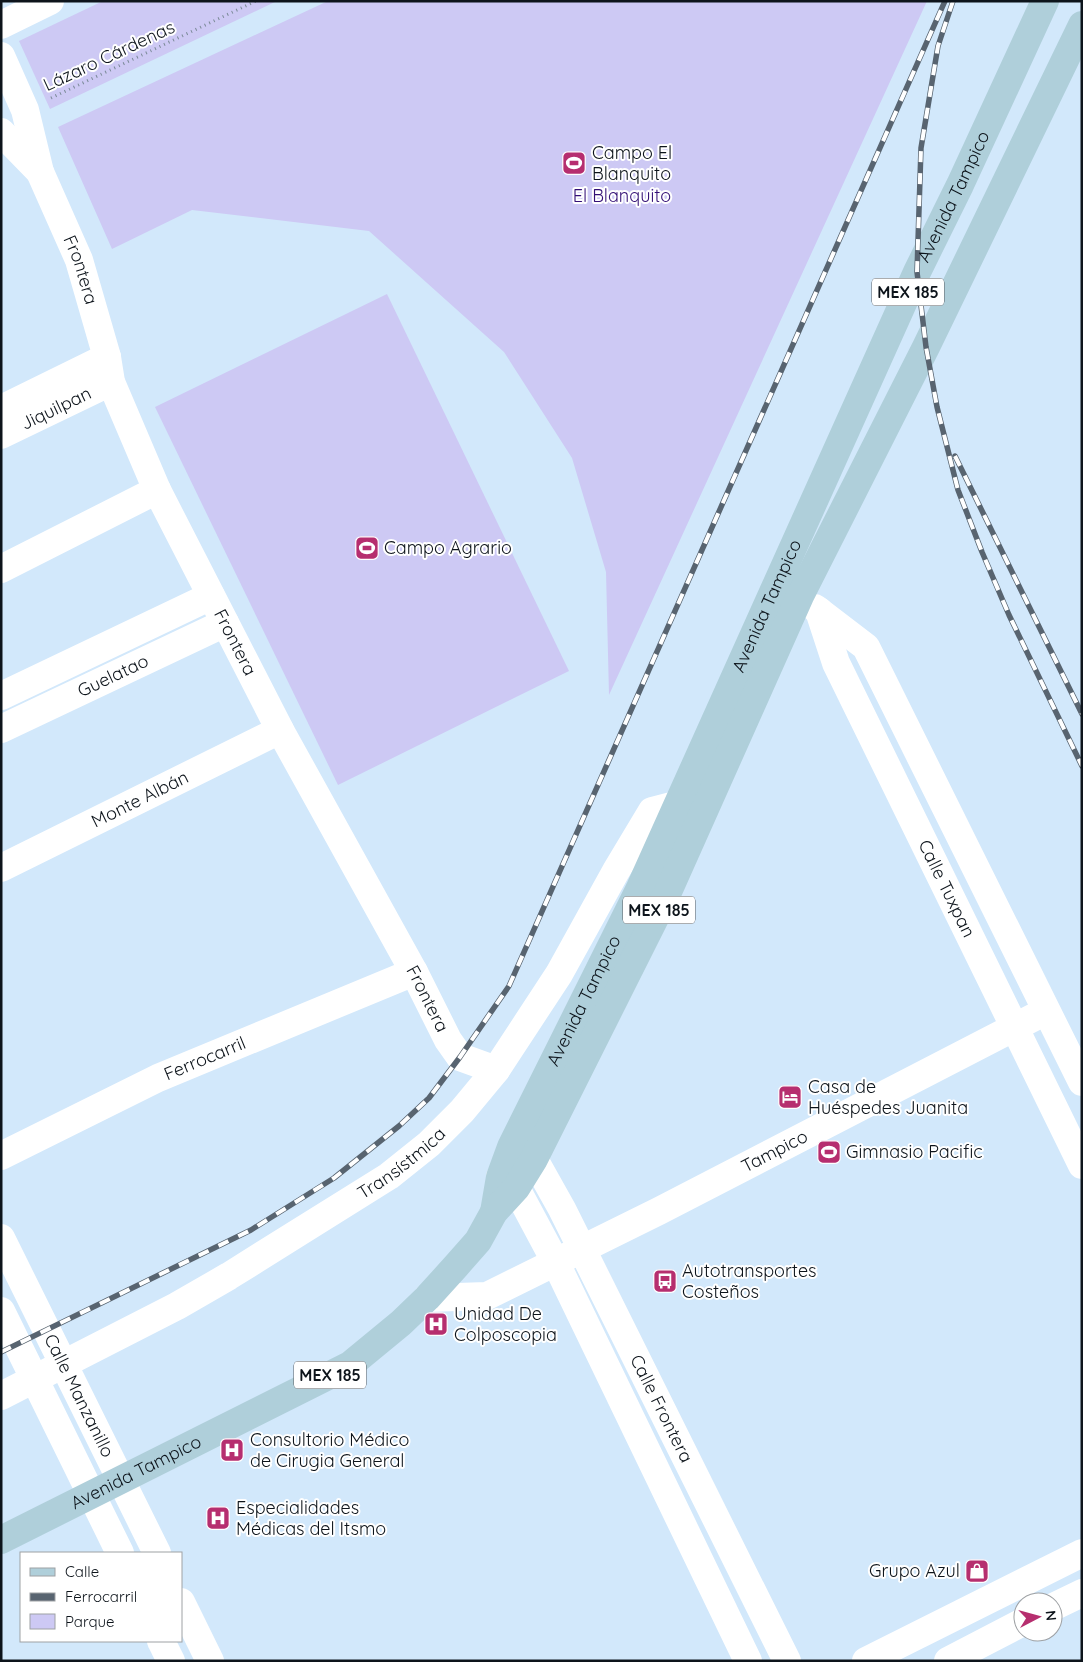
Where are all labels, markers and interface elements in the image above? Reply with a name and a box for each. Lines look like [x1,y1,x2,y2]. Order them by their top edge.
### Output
street label: Lázaro Cárdenas [39,15,178,96]
street label: Avenida Tampico [912,127,994,266]
place label: Campo El Blanquito [592,141,672,185]
sports icon: Campo El Blanquito [561,150,587,176]
park label: El Blanquito [573,184,671,207]
street label: Frontera [58,231,103,307]
road number: MEX 185 [872,278,944,306]
street label: Jiquilpan [17,381,95,435]
sports icon: Campo Agrario [354,535,380,561]
place label: Campo Agrario [384,536,512,559]
street label: Avenida Tampico [726,536,806,676]
street label: Frontera [209,605,262,679]
street label: Guelatao [74,649,152,702]
street label: Monte Albán [87,765,192,832]
street label: Calle Tuxpan [913,836,981,941]
road number: MEX 185 [623,896,695,924]
street label: Avenida Tampico [541,931,626,1070]
street label: Frontera [401,961,454,1036]
street label: Ferrocarril [160,1031,249,1085]
place label: Casa de Huéspedes Juanita [808,1075,968,1119]
hotel icon: Casa de Huéspedes Juanita [777,1084,803,1110]
street label: Transístmica [353,1122,450,1204]
street label: Tampico [737,1124,811,1177]
sports icon: Gimnasio Pacific [816,1139,842,1165]
place label: Gimnasio Pacific [846,1140,983,1163]
place label: Autotransportes Costeños [682,1259,817,1303]
bus stop icon: Autotransportes Costeños [652,1268,678,1294]
place label: Unidad De Colposcopia [454,1302,557,1346]
hospital icon: Unidad De Colposcopia [423,1311,449,1337]
street label: Calle Manzanillo [39,1330,120,1461]
street label: Calle Frontera [625,1351,698,1466]
road number: MEX 185 [294,1362,366,1388]
place label: Consultorio Médico de Cirugia General [250,1428,409,1472]
street label: Avenida Tampico [67,1429,205,1514]
hospital icon: Consultorio Médico de Cirugia General [219,1437,245,1463]
place label: Especialidades Médicas del Itsmo [236,1496,386,1540]
hospital icon: Especialidades Médicas del Itsmo [205,1505,231,1531]
legend [20,1552,182,1642]
shop icon: Grupo Azul [964,1558,990,1584]
place label: Grupo Azul [869,1559,960,1582]
text: Calle [65,1562,99,1581]
text: Ferrocarril [65,1587,137,1606]
north arrow [1013,1592,1063,1642]
text: N [1041,1610,1060,1622]
text: Parque [65,1612,115,1631]

